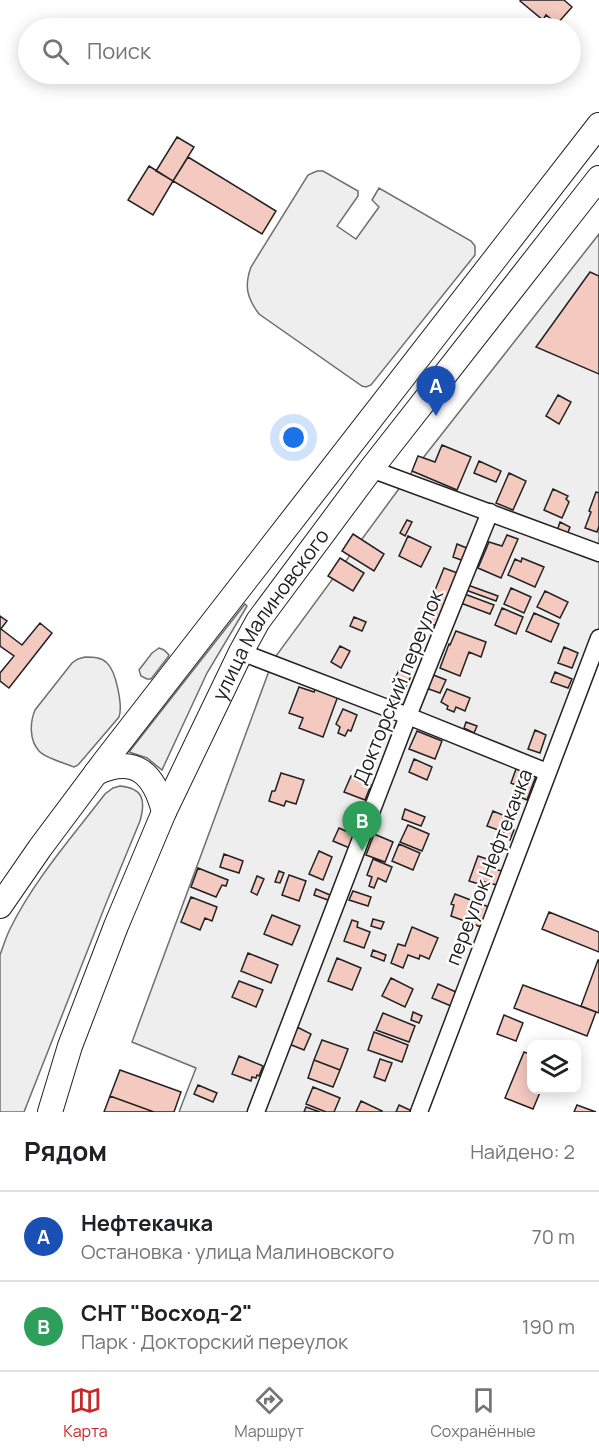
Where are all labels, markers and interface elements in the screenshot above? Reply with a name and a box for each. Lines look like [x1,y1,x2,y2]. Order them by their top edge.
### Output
search box [18,18,581,84]
icon: search [39,35,72,68]
text: Поиск [87,36,151,66]
pin: A [416,366,456,416]
your location [279,423,308,452]
street label: улица Малиновского [206,523,335,705]
street label: Докторский переулок [346,584,449,788]
street label: переулок Нефтекачка [439,765,538,969]
pin: B [342,802,382,851]
map controls [527,1040,581,1094]
button: layers [527,1040,581,1094]
text: Рядом [24,1133,107,1169]
text: Найдено: 2 [470,1138,575,1165]
text: Нефтекачка [81,1208,213,1238]
text: A [37,1223,50,1250]
text: 70 m [532,1223,575,1250]
text: Остановка · улица Малиновского [81,1238,394,1265]
text: СНТ "Восход-2" [81,1298,253,1328]
text: B [37,1313,50,1340]
text: 190 m [522,1313,575,1340]
text: Парк · Докторский переулок [81,1328,348,1355]
tab: Карта [63,1384,108,1442]
tab: Маршрут [234,1384,304,1442]
tab: Сохранённые [430,1384,536,1442]

